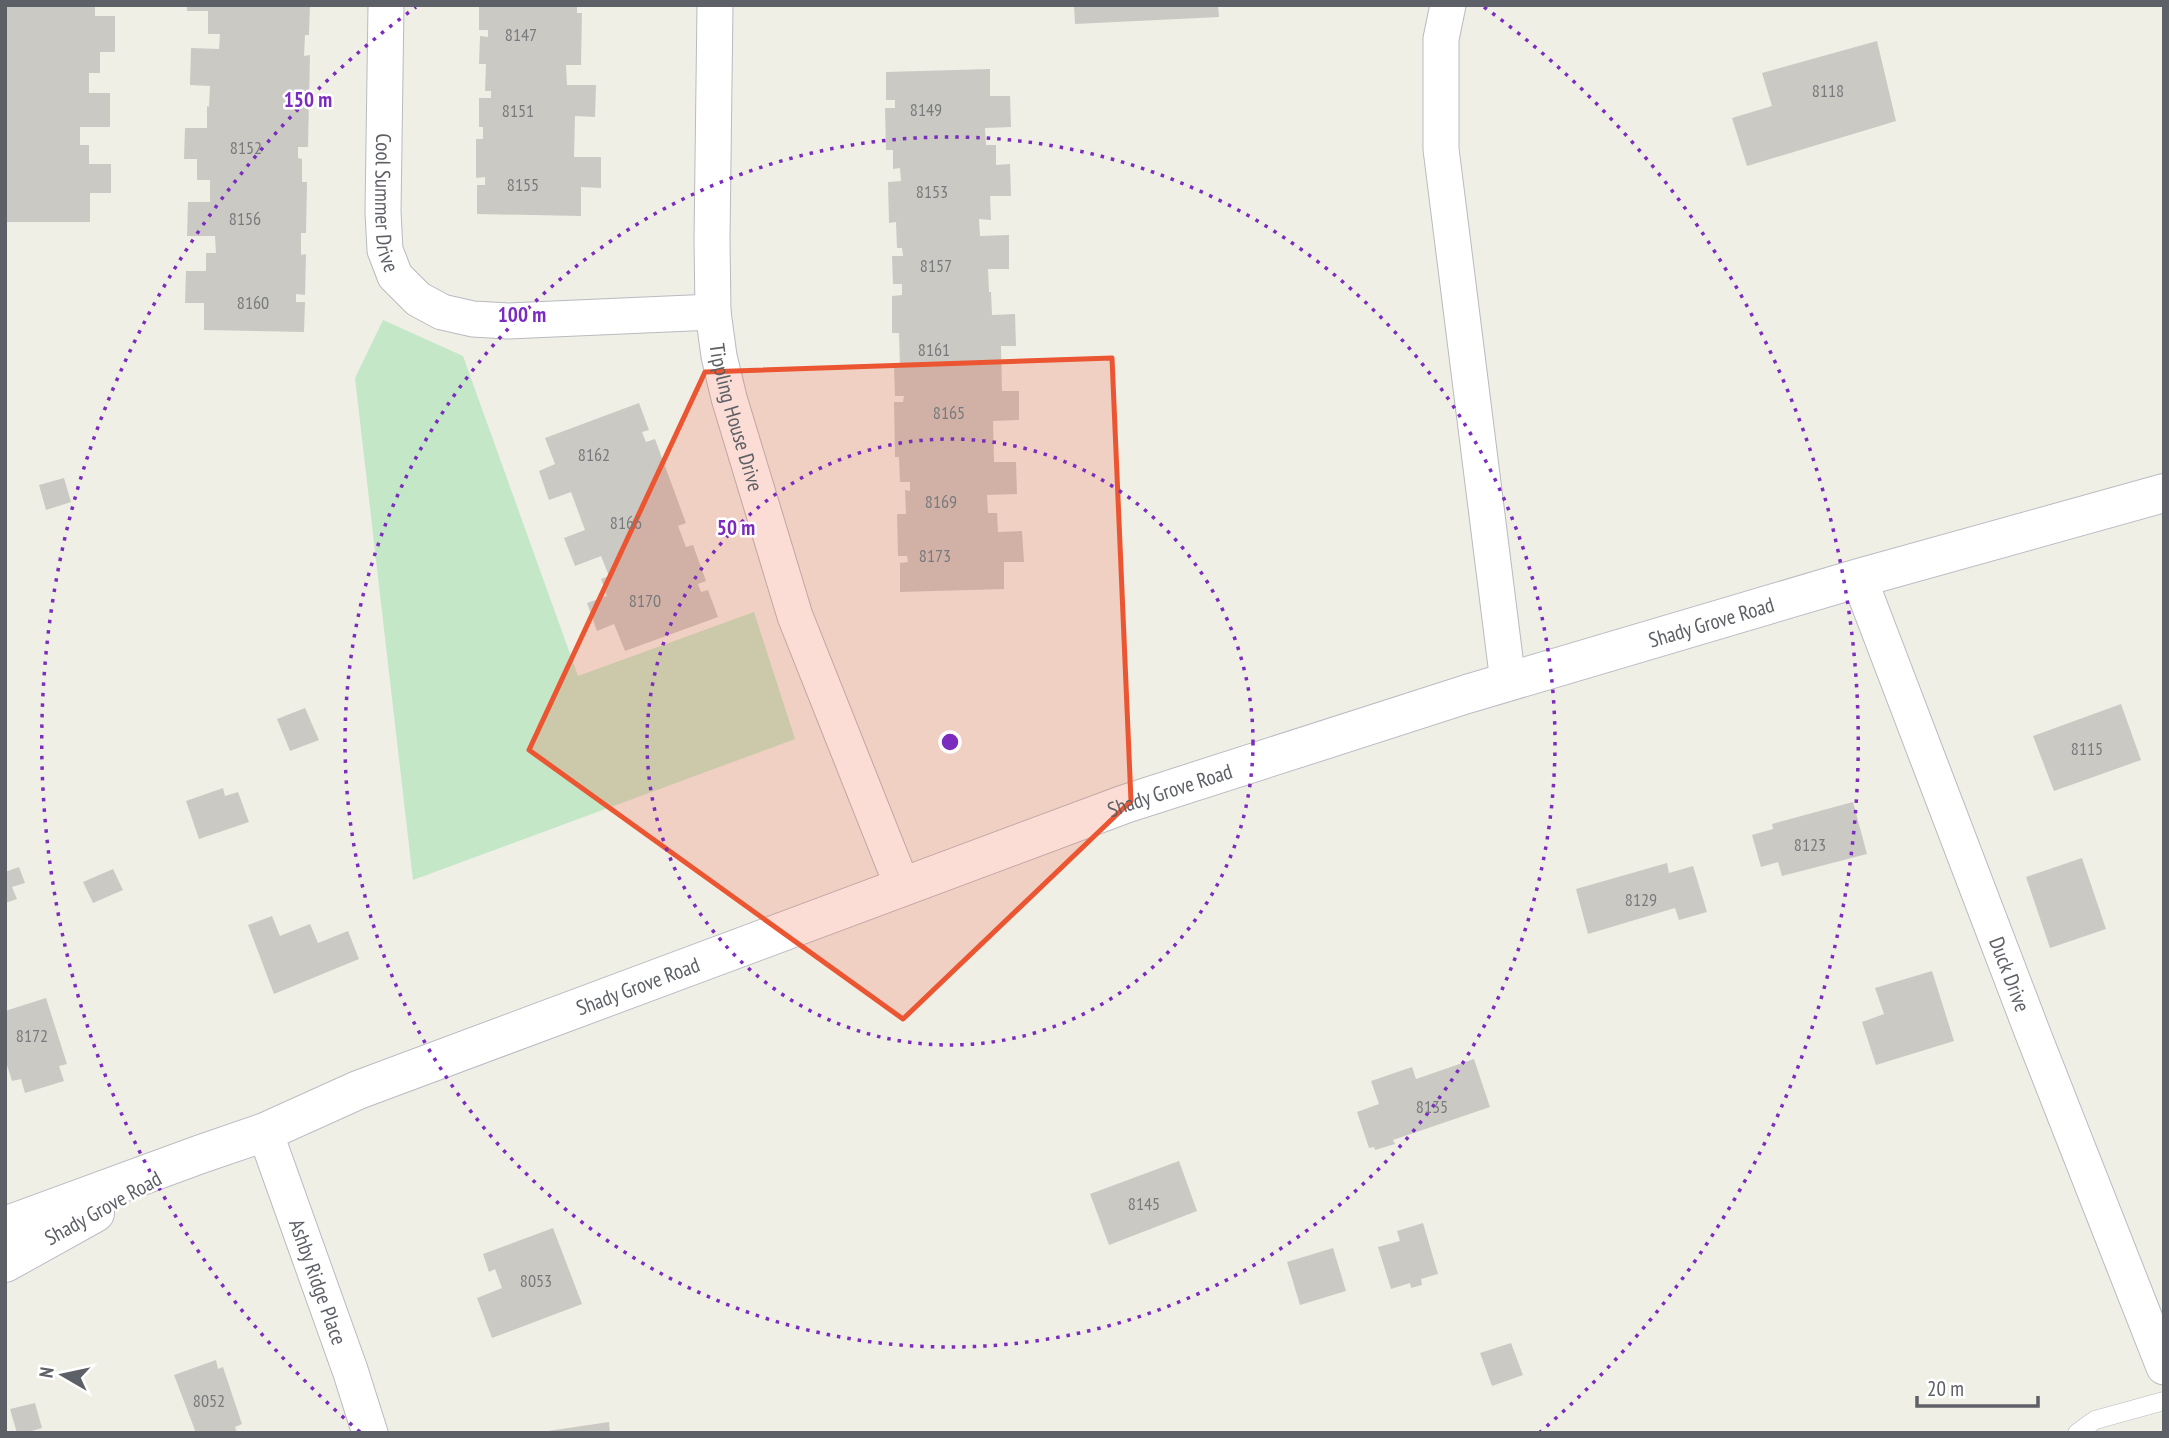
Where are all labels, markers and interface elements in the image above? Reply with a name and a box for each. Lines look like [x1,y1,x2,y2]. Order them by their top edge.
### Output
house number: 8147 [505,23,537,46]
house number: 8118 [1812,79,1844,102]
text: 150 m [284,86,332,113]
house number: 8149 [910,98,942,121]
house number: 8151 [502,99,534,122]
street label: Cool Summer Drive [369,133,406,276]
house number: 8152 [230,136,262,159]
house number: 8155 [507,173,539,196]
house number: 8153 [916,180,948,203]
house number: 8156 [229,207,261,230]
house number: 8157 [920,254,952,277]
house number: 8160 [237,291,269,314]
text: 100 m [498,301,546,328]
house number: 8161 [918,338,950,361]
street label: Tippling House Drive [704,342,770,494]
house number: 8165 [933,401,965,424]
house number: 8162 [578,443,610,466]
house number: 8169 [925,490,957,513]
house number: 8166 [610,511,642,534]
text: 50 m [717,514,755,541]
house number: 8173 [919,544,951,567]
house number: 8170 [629,589,661,612]
street label: Shady Grove Road [1645,590,1777,653]
centre of rings [938,730,962,754]
house number: 8115 [2071,737,2103,760]
street label: Shady Grove Road [1103,757,1235,823]
house number: 8123 [1794,833,1826,856]
house number: 8129 [1625,888,1657,911]
street label: Duck Drive [1984,933,2037,1015]
street label: Shady Grove Road [572,950,703,1021]
house number: 8172 [16,1024,48,1047]
house number: 8135 [1416,1095,1448,1118]
street label: Shady Grove Road [40,1165,166,1251]
house number: 8145 [1128,1192,1160,1215]
street label: Ashby Ridge Place [284,1215,353,1348]
house number: 8053 [520,1269,552,1292]
north arrow [28,1340,98,1410]
scale bar [1917,1364,2038,1408]
text: N [34,1365,59,1379]
text: 20 m [1927,1375,1964,1402]
house number: 8052 [193,1389,225,1412]

